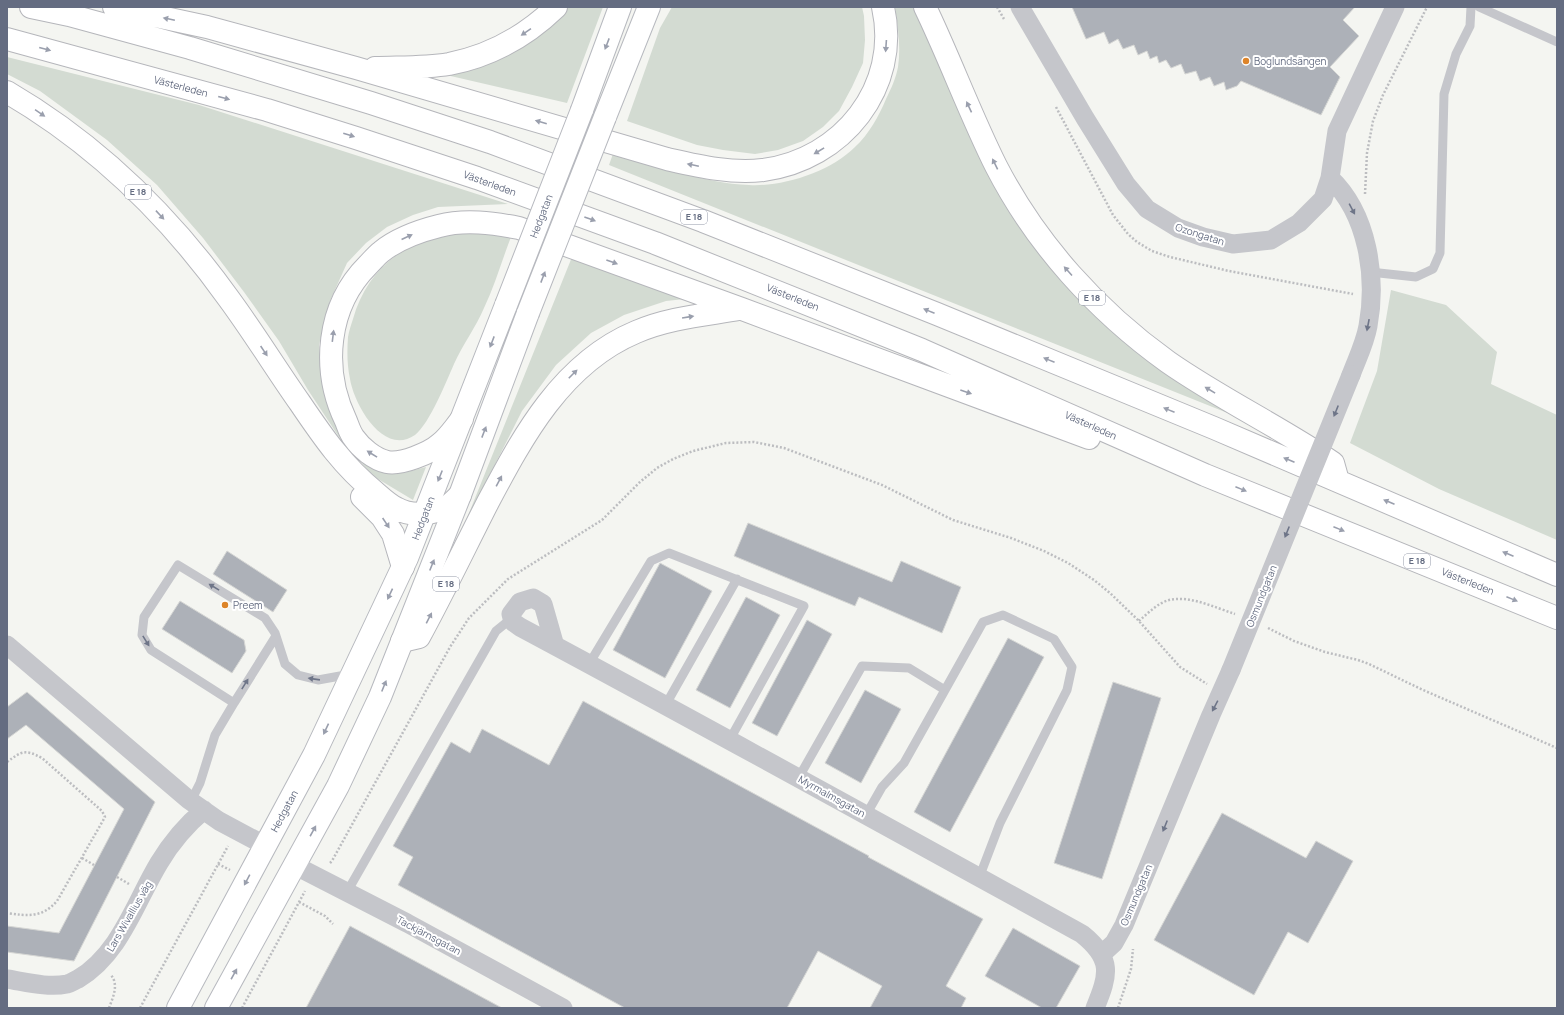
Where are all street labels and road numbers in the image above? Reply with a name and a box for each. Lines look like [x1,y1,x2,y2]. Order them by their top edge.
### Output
street label: Västerleden [152,72,210,100]
street label: Västerleden [462,167,518,199]
road number: E 18 [125,185,151,199]
street label: Hedgatan [526,192,556,240]
road number: E 18 [681,210,707,224]
street label: Ozongatan [1174,219,1226,249]
street label: Västerleden [765,280,821,314]
road number: E 18 [1079,291,1105,305]
street label: Västerleden [1063,407,1119,443]
street label: Hedgatan [408,494,438,542]
road number: E 18 [1404,554,1430,568]
street label: Osmundgatan [1242,563,1280,629]
street label: Västerleden [1440,564,1496,598]
road number: E 18 [433,577,459,591]
street label: Myrmalmsgatan [796,772,868,820]
street label: Hedgatan [267,788,301,834]
street label: Osmundgatan [1117,862,1155,928]
street label: Lars Wivallius väg [103,878,155,954]
street label: Tackjärnsgatan [394,912,464,958]

